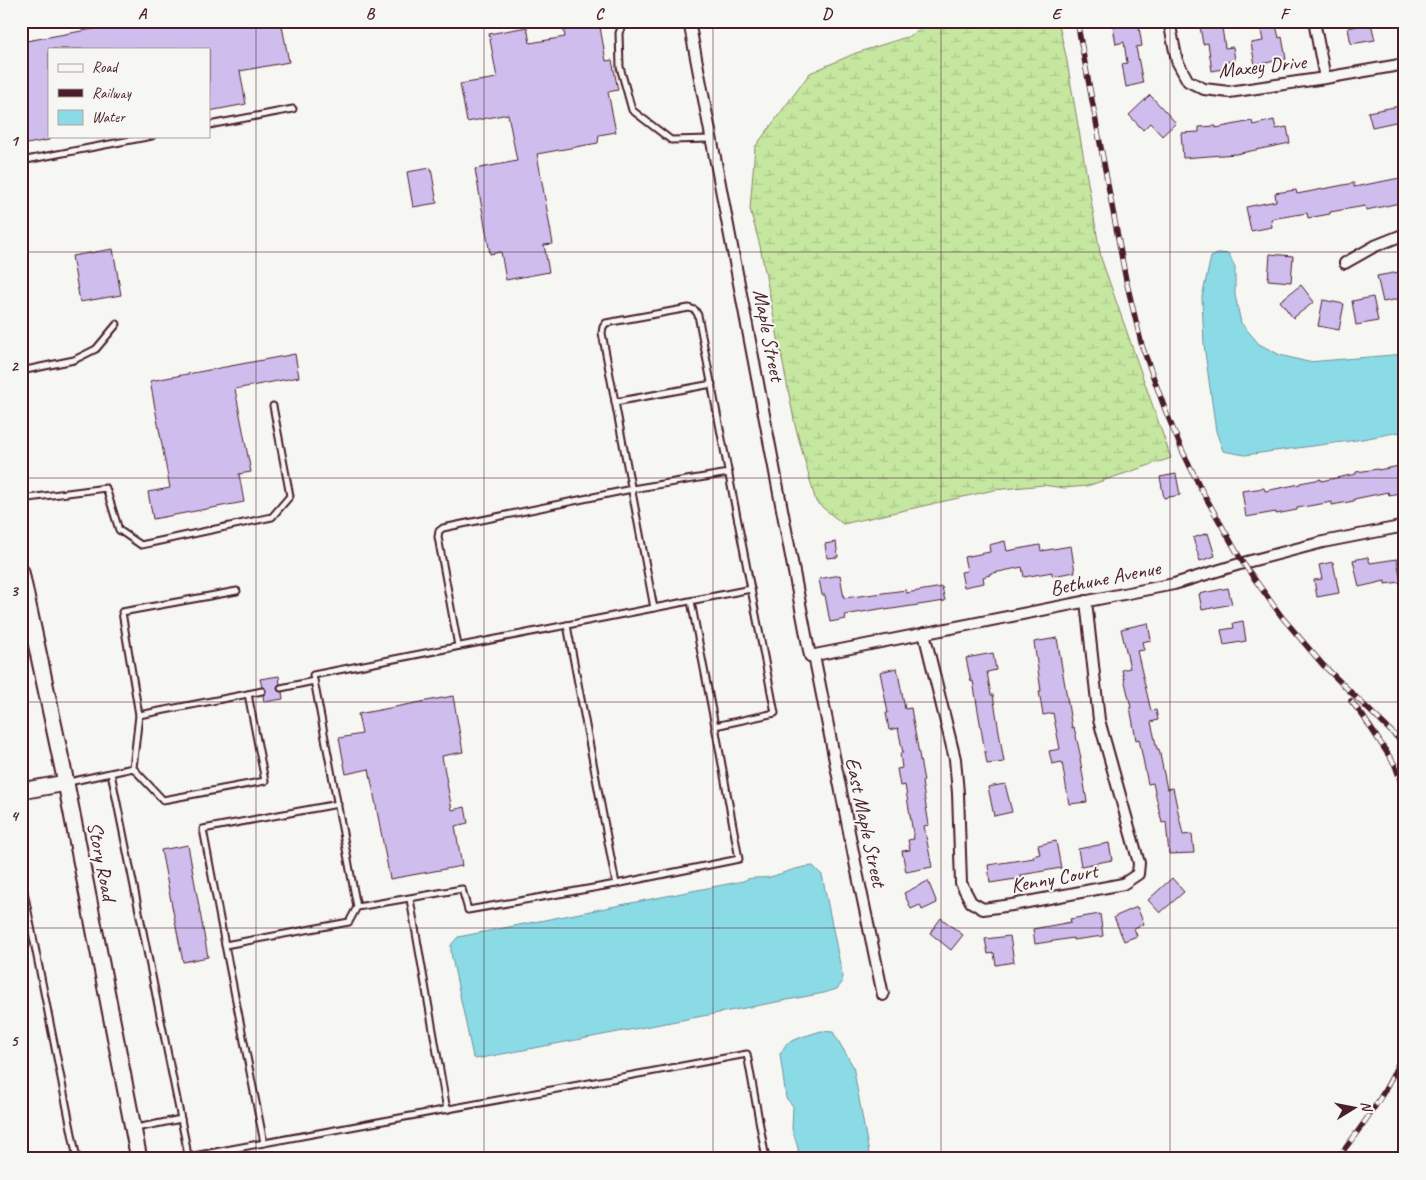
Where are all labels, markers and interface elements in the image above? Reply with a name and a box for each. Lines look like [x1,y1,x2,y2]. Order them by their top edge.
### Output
text: A [138,4,148,24]
text: B [366,4,376,24]
text: C [595,4,605,24]
text: D [822,4,833,24]
text: E [1052,4,1063,24]
text: F [1280,4,1291,24]
legend [48,48,210,138]
street label: Maxey Drive [1217,48,1309,84]
text: Road [92,58,119,77]
text: Railway [92,84,133,103]
text: Water [92,108,126,127]
text: 1 [10,131,19,151]
street label: Maple Street [747,287,791,385]
text: 2 [10,356,19,376]
street label: Bethune Avenue [1048,554,1163,601]
text: 3 [10,581,19,601]
street label: East Maple Street [840,755,893,891]
text: 4 [10,806,19,826]
street label: Story Road [82,819,123,906]
street label: Kenny Court [1009,857,1101,898]
text: 5 [11,1031,20,1051]
north arrow [1328,1082,1378,1132]
text: N [1357,1100,1376,1114]

